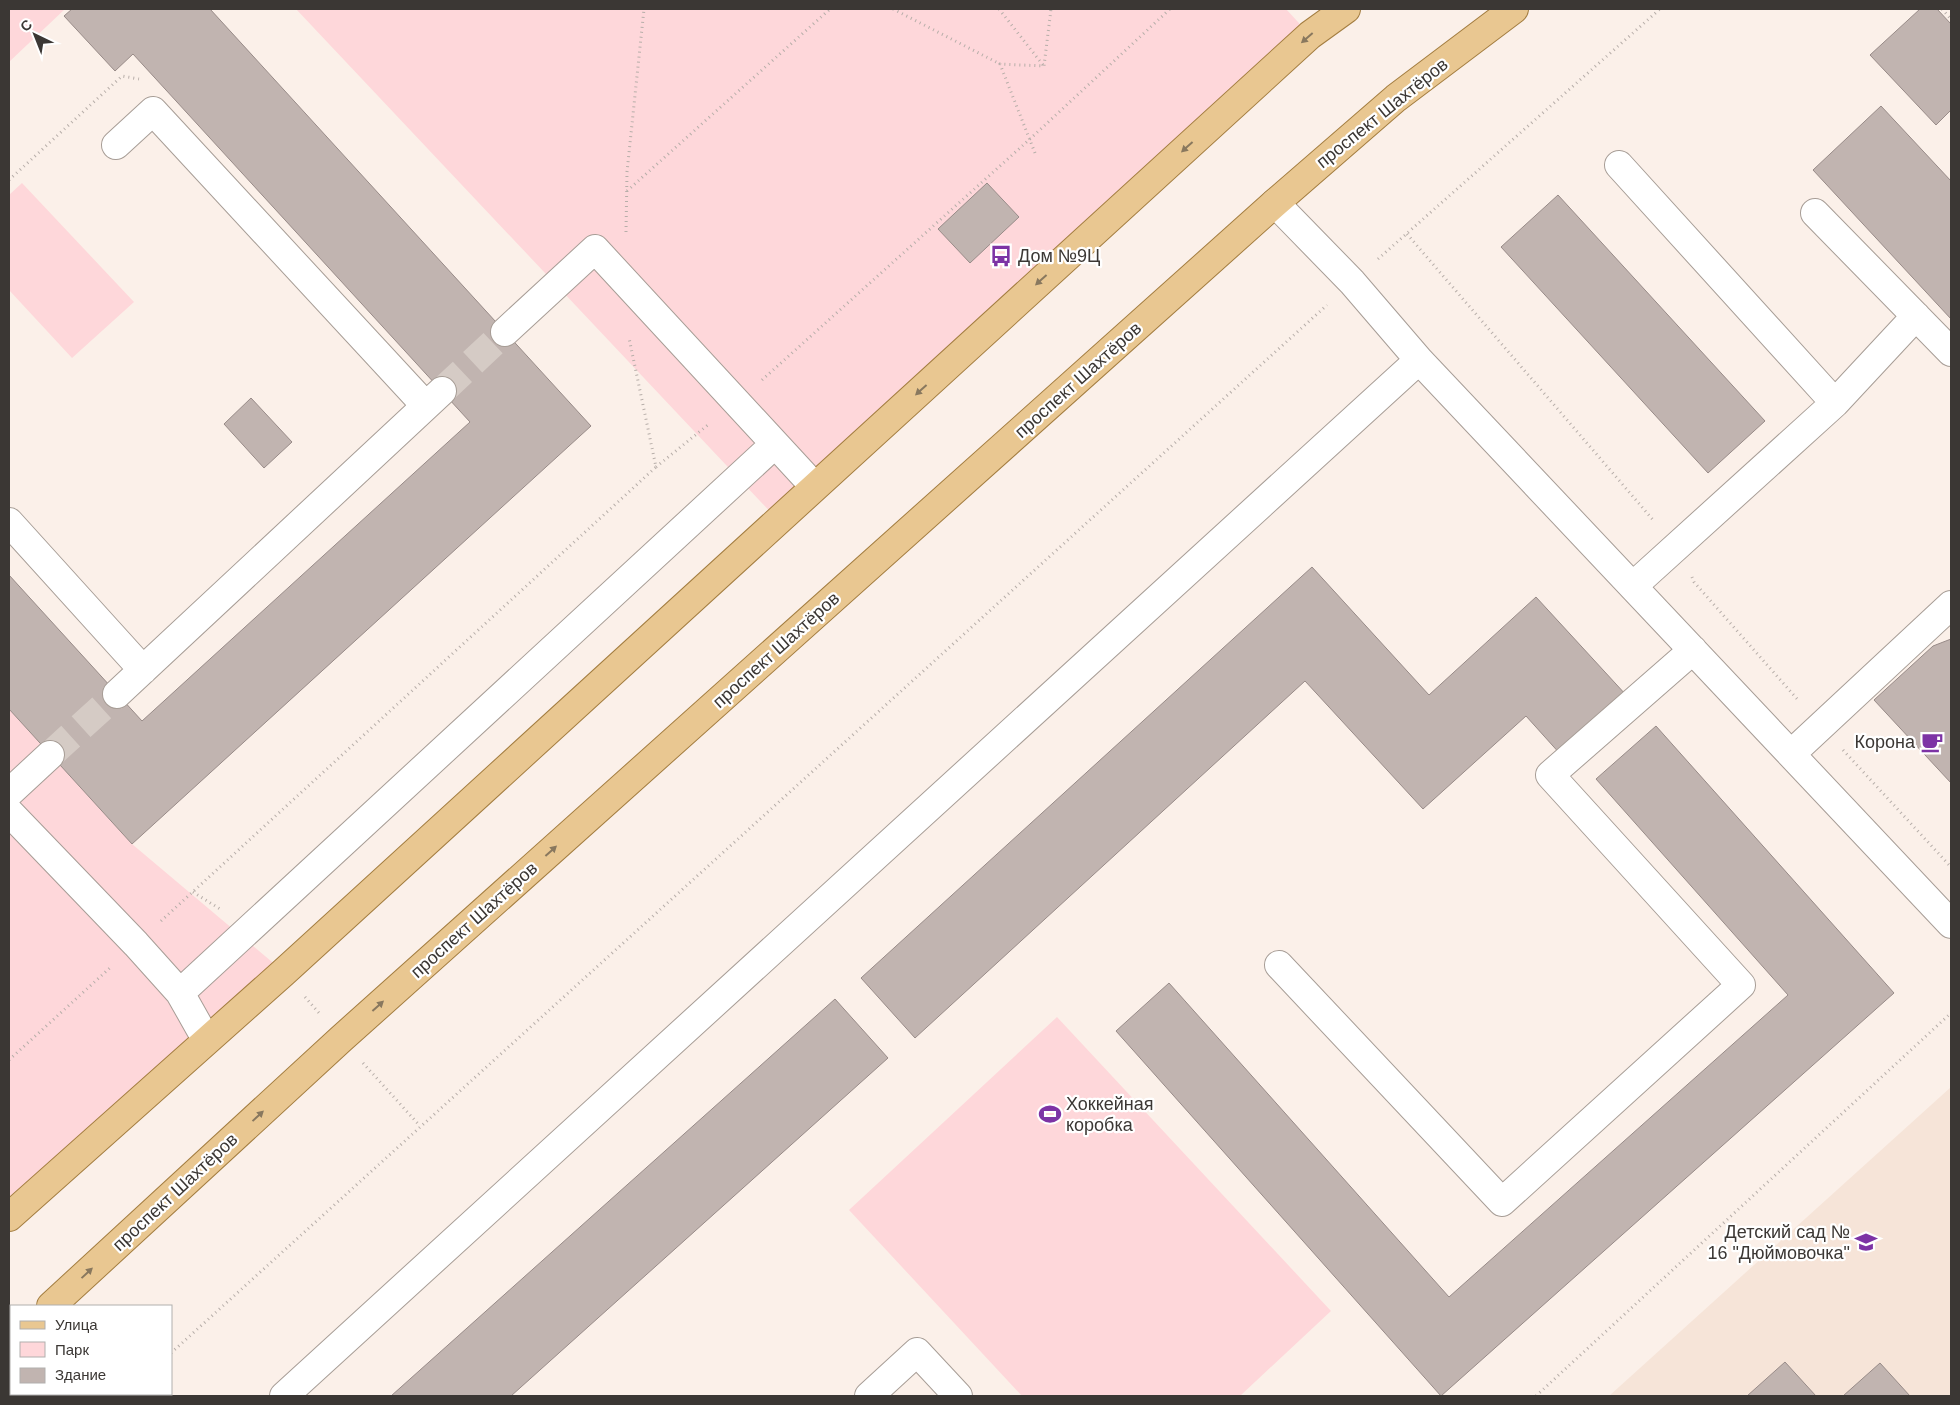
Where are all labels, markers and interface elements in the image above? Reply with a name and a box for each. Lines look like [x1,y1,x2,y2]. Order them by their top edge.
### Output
north arrow [10,10,60,60]
text: С [17,16,35,35]
one-way arrow [1301,32,1313,43]
street label: проспект Шахтёров [1312,54,1452,172]
one-way arrow [1181,141,1193,153]
bus stop icon: Дом №9Ц [988,243,1014,269]
place label: Дом №9Ц [1018,246,1100,266]
one-way arrow [1035,274,1047,286]
street label: проспект Шахтёров [1011,318,1145,442]
one-way arrow [914,384,927,395]
street label: проспект Шахтёров [709,588,843,712]
cafe icon: Корона [1919,729,1945,755]
place label: Корона [1855,732,1916,752]
one-way arrow [545,845,557,857]
street label: проспект Шахтёров [407,858,541,982]
one-way arrow [371,1000,383,1012]
place label: Хоккейная коробка [1066,1094,1154,1135]
sports icon: Хоккейная коробка [1037,1101,1063,1127]
one-way arrow [252,1110,264,1121]
street label: проспект Шахтёров [109,1129,241,1255]
place label: Детский сад № 16 "Дюймовочка" [1707,1222,1850,1263]
school or university icon: Детский сад № 16 "Дюймовочка" [1853,1229,1879,1255]
one-way arrow [81,1267,93,1279]
legend [10,1305,172,1395]
text: Улица [55,1316,98,1333]
text: Парк [55,1341,89,1358]
text: Здание [55,1366,106,1383]

